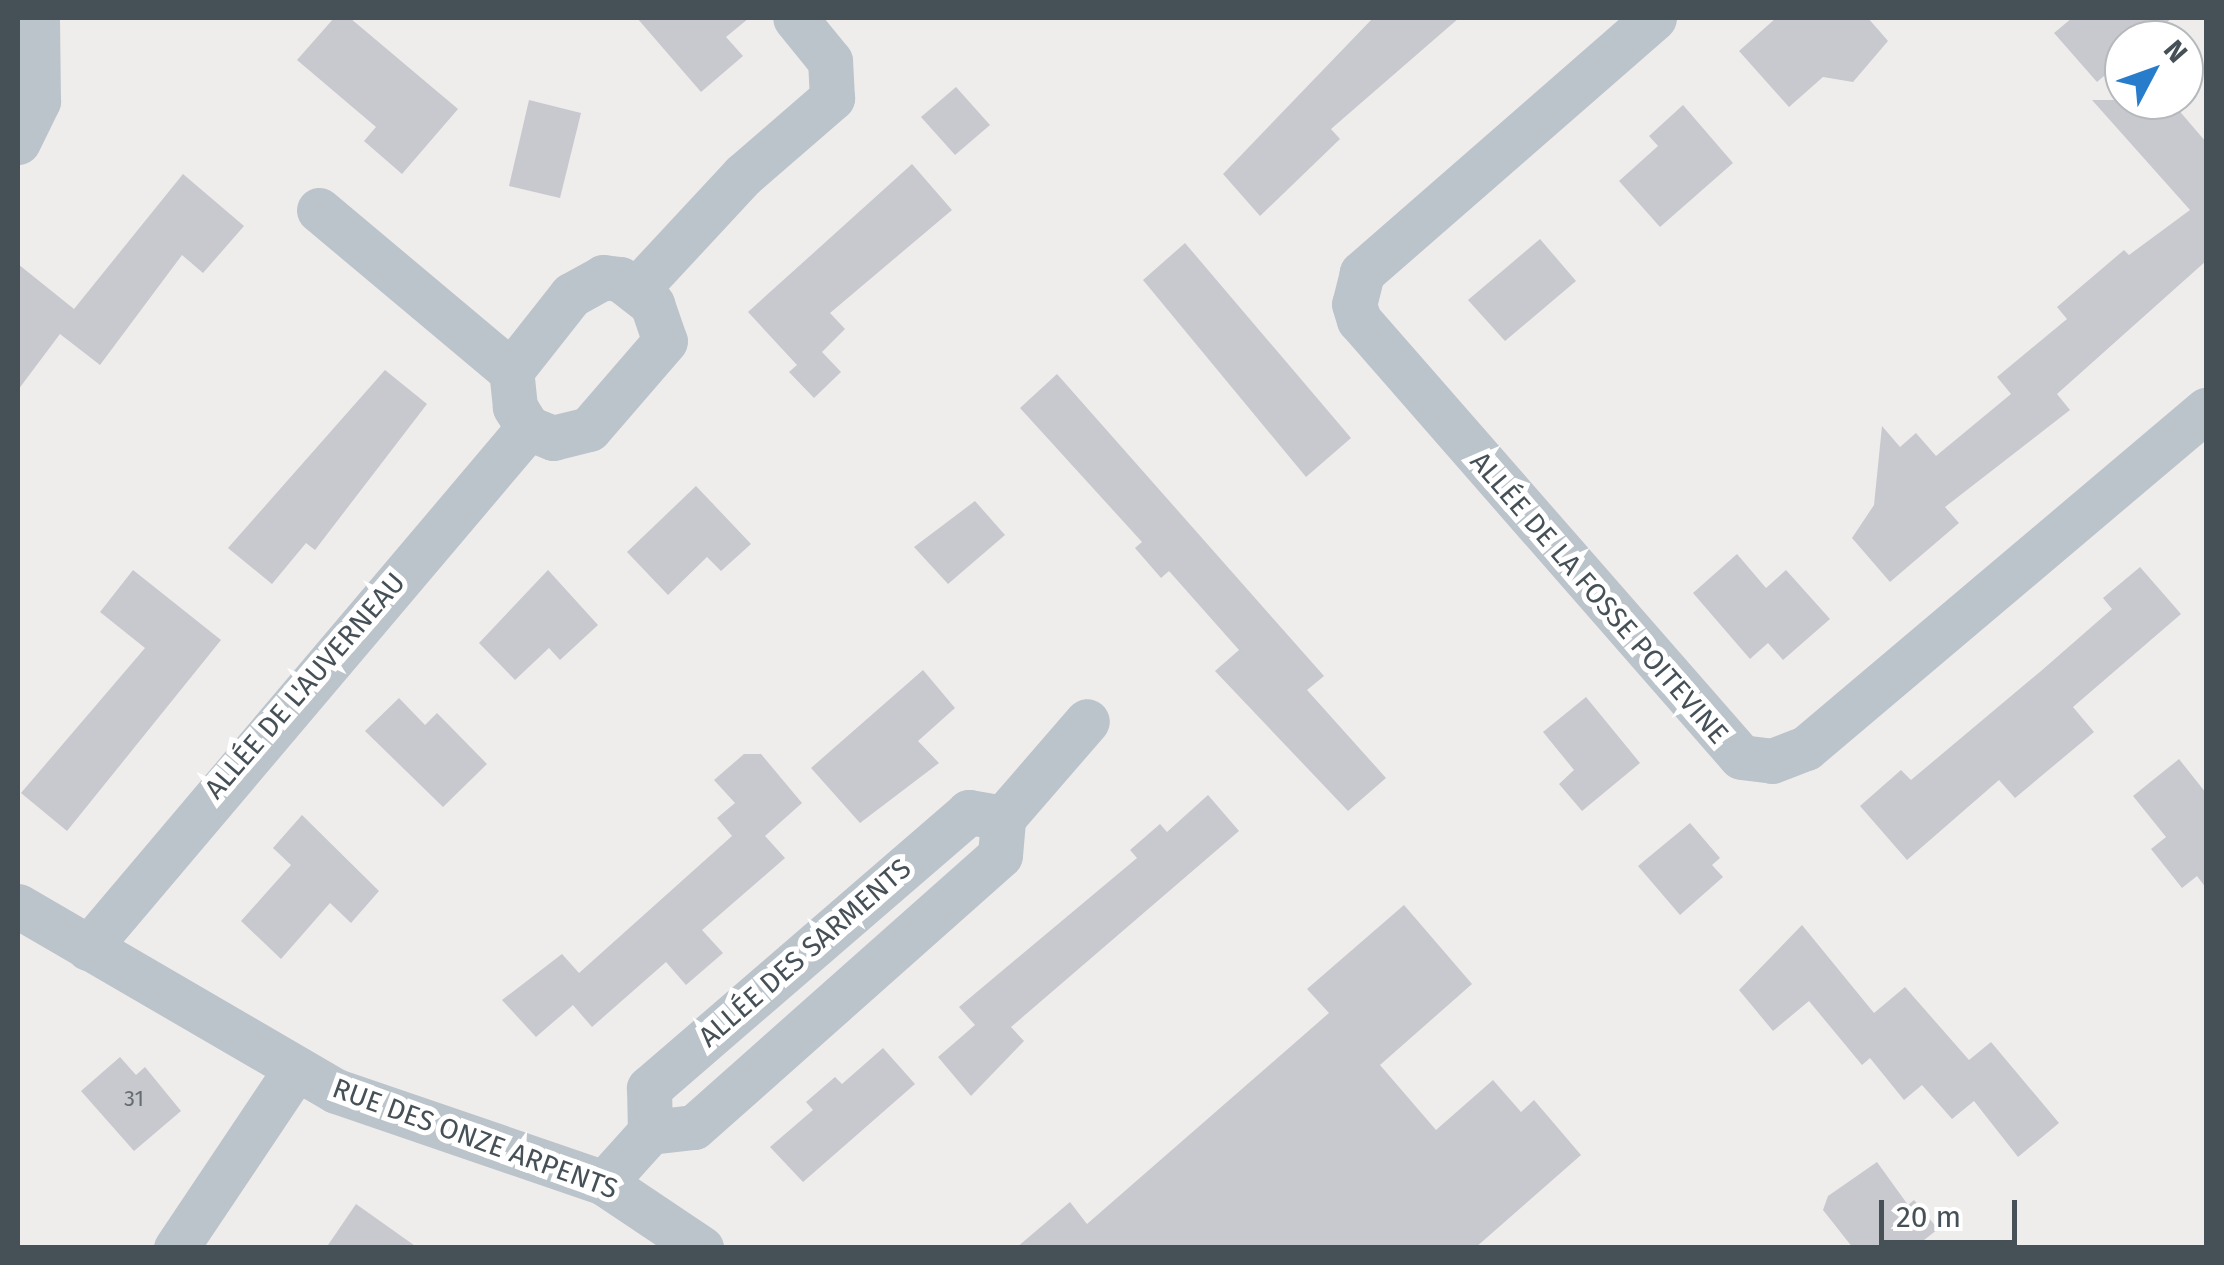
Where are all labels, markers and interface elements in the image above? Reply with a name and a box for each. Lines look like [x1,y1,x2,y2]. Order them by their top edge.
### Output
north arrow [2104,20,2204,120]
text: N [2157,33,2194,69]
street label: ALLÉE DE LA FOSSE POITEVINE [1463,445,1735,751]
street label: ALLÉE DE L'AUVERNEAU [198,566,412,806]
street label: ALLÉE DES SARMENTS [692,852,918,1054]
street label: RUE DES ONZE ARPENTS [328,1072,622,1206]
house number: 31 [124,1086,144,1112]
scale bar [1884,1180,2022,1242]
text: 20 m [1896,1199,1961,1235]

